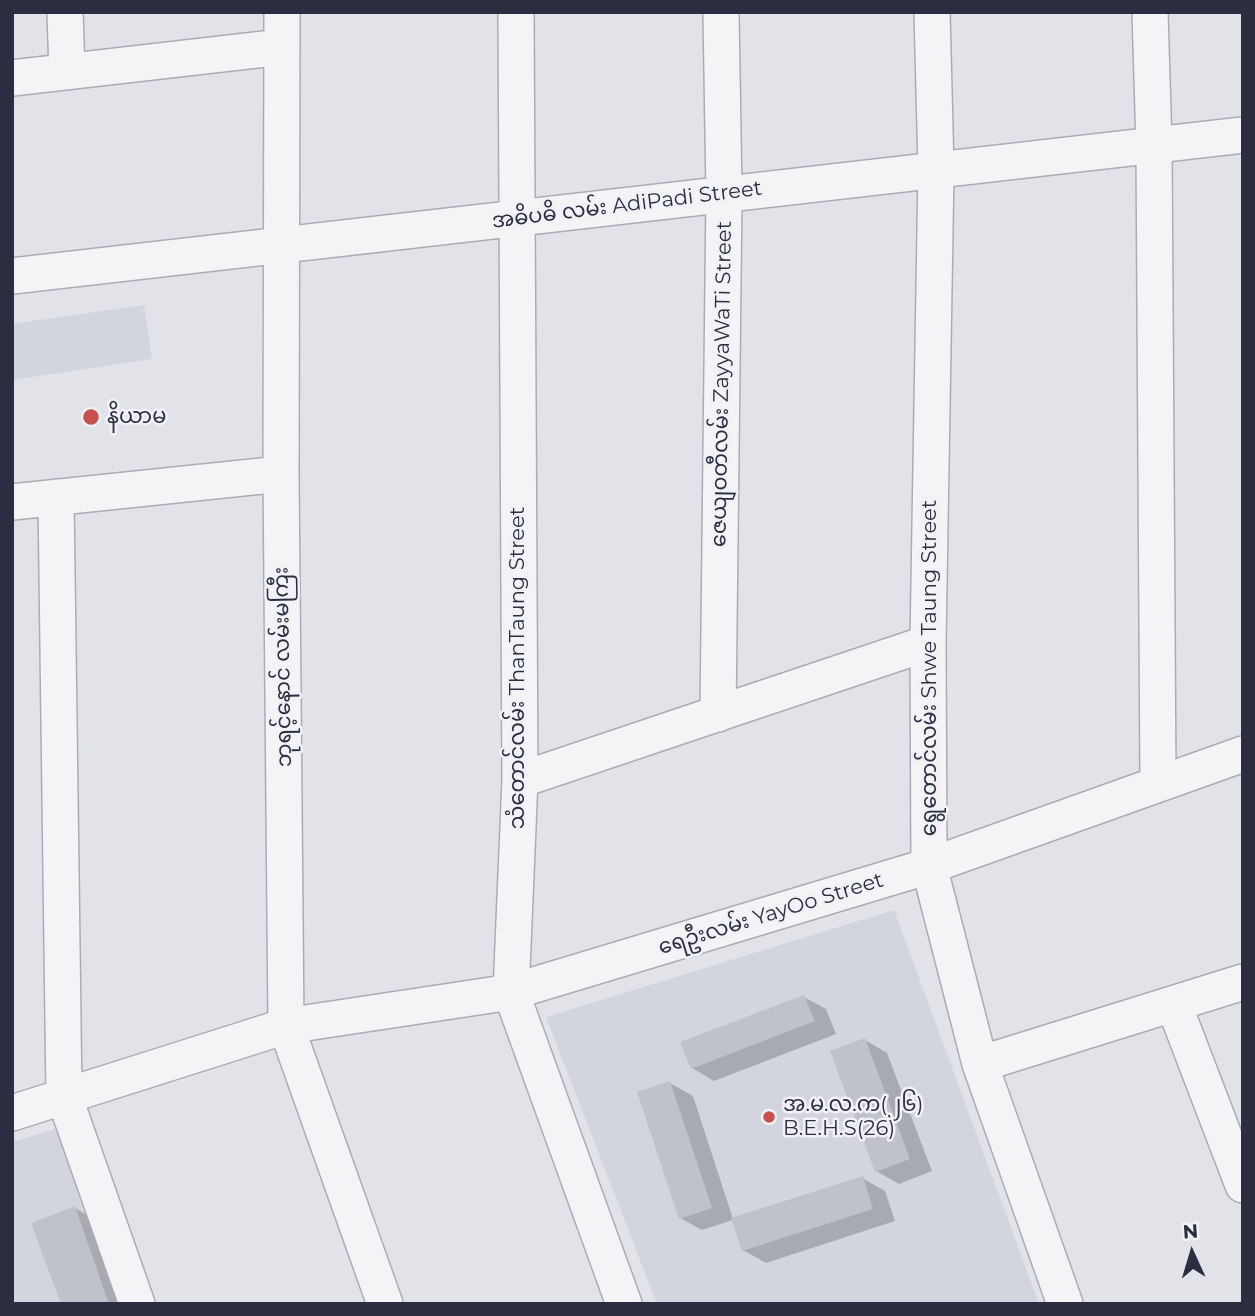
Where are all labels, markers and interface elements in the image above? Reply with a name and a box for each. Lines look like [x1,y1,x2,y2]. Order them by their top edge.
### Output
street label: အဓိပဓိ လမ်း AdiPadi Street [491,176,763,234]
street label: ဇေယျဝတီလမ်း ZayyaWaTi Street [707,221,737,547]
place label: နိယာမ [107,404,166,430]
marker: နိယာမ [81,407,101,427]
street label: ရွေတောင်လမ်း Shwe Taung Street [917,500,943,836]
street label: သံတောင်လမ်း ThanTaung Street [505,507,531,829]
street label: ဘုရင့်နောင် လမ်းမကြီး [269,567,297,767]
street label: ရေဦးလမ်း YayOo Street [655,868,887,960]
place label: အ.မ.လ.က(၂၆) B.E.H.S(26) [783,1092,923,1142]
marker: အ.မ.လ.က(၂၆) B.E.H.S(26) [761,1109,777,1125]
north arrow [1157,1218,1227,1288]
text: N [1182,1220,1199,1244]

